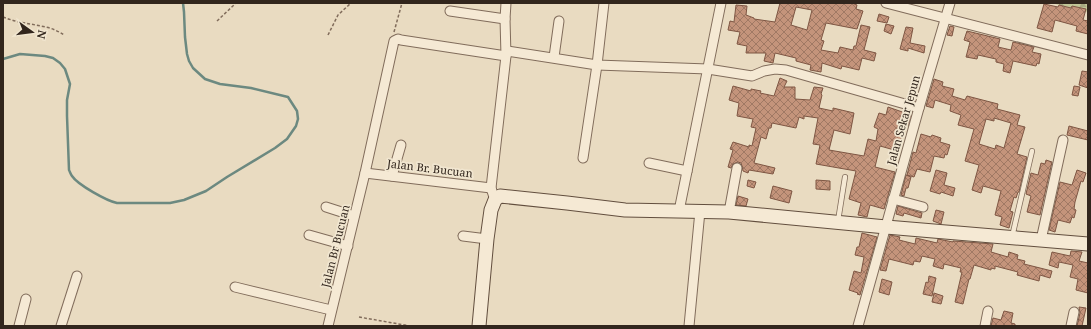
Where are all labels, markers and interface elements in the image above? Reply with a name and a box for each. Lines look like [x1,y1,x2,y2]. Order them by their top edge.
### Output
north arrow [12,12,52,52]
text: N [34,29,51,41]
street label: Jalan Sekar Jepun [883,73,923,168]
street label: Jalan Br. Bucuan [385,155,474,181]
street label: Jalan Br Bucuan [317,203,353,290]

